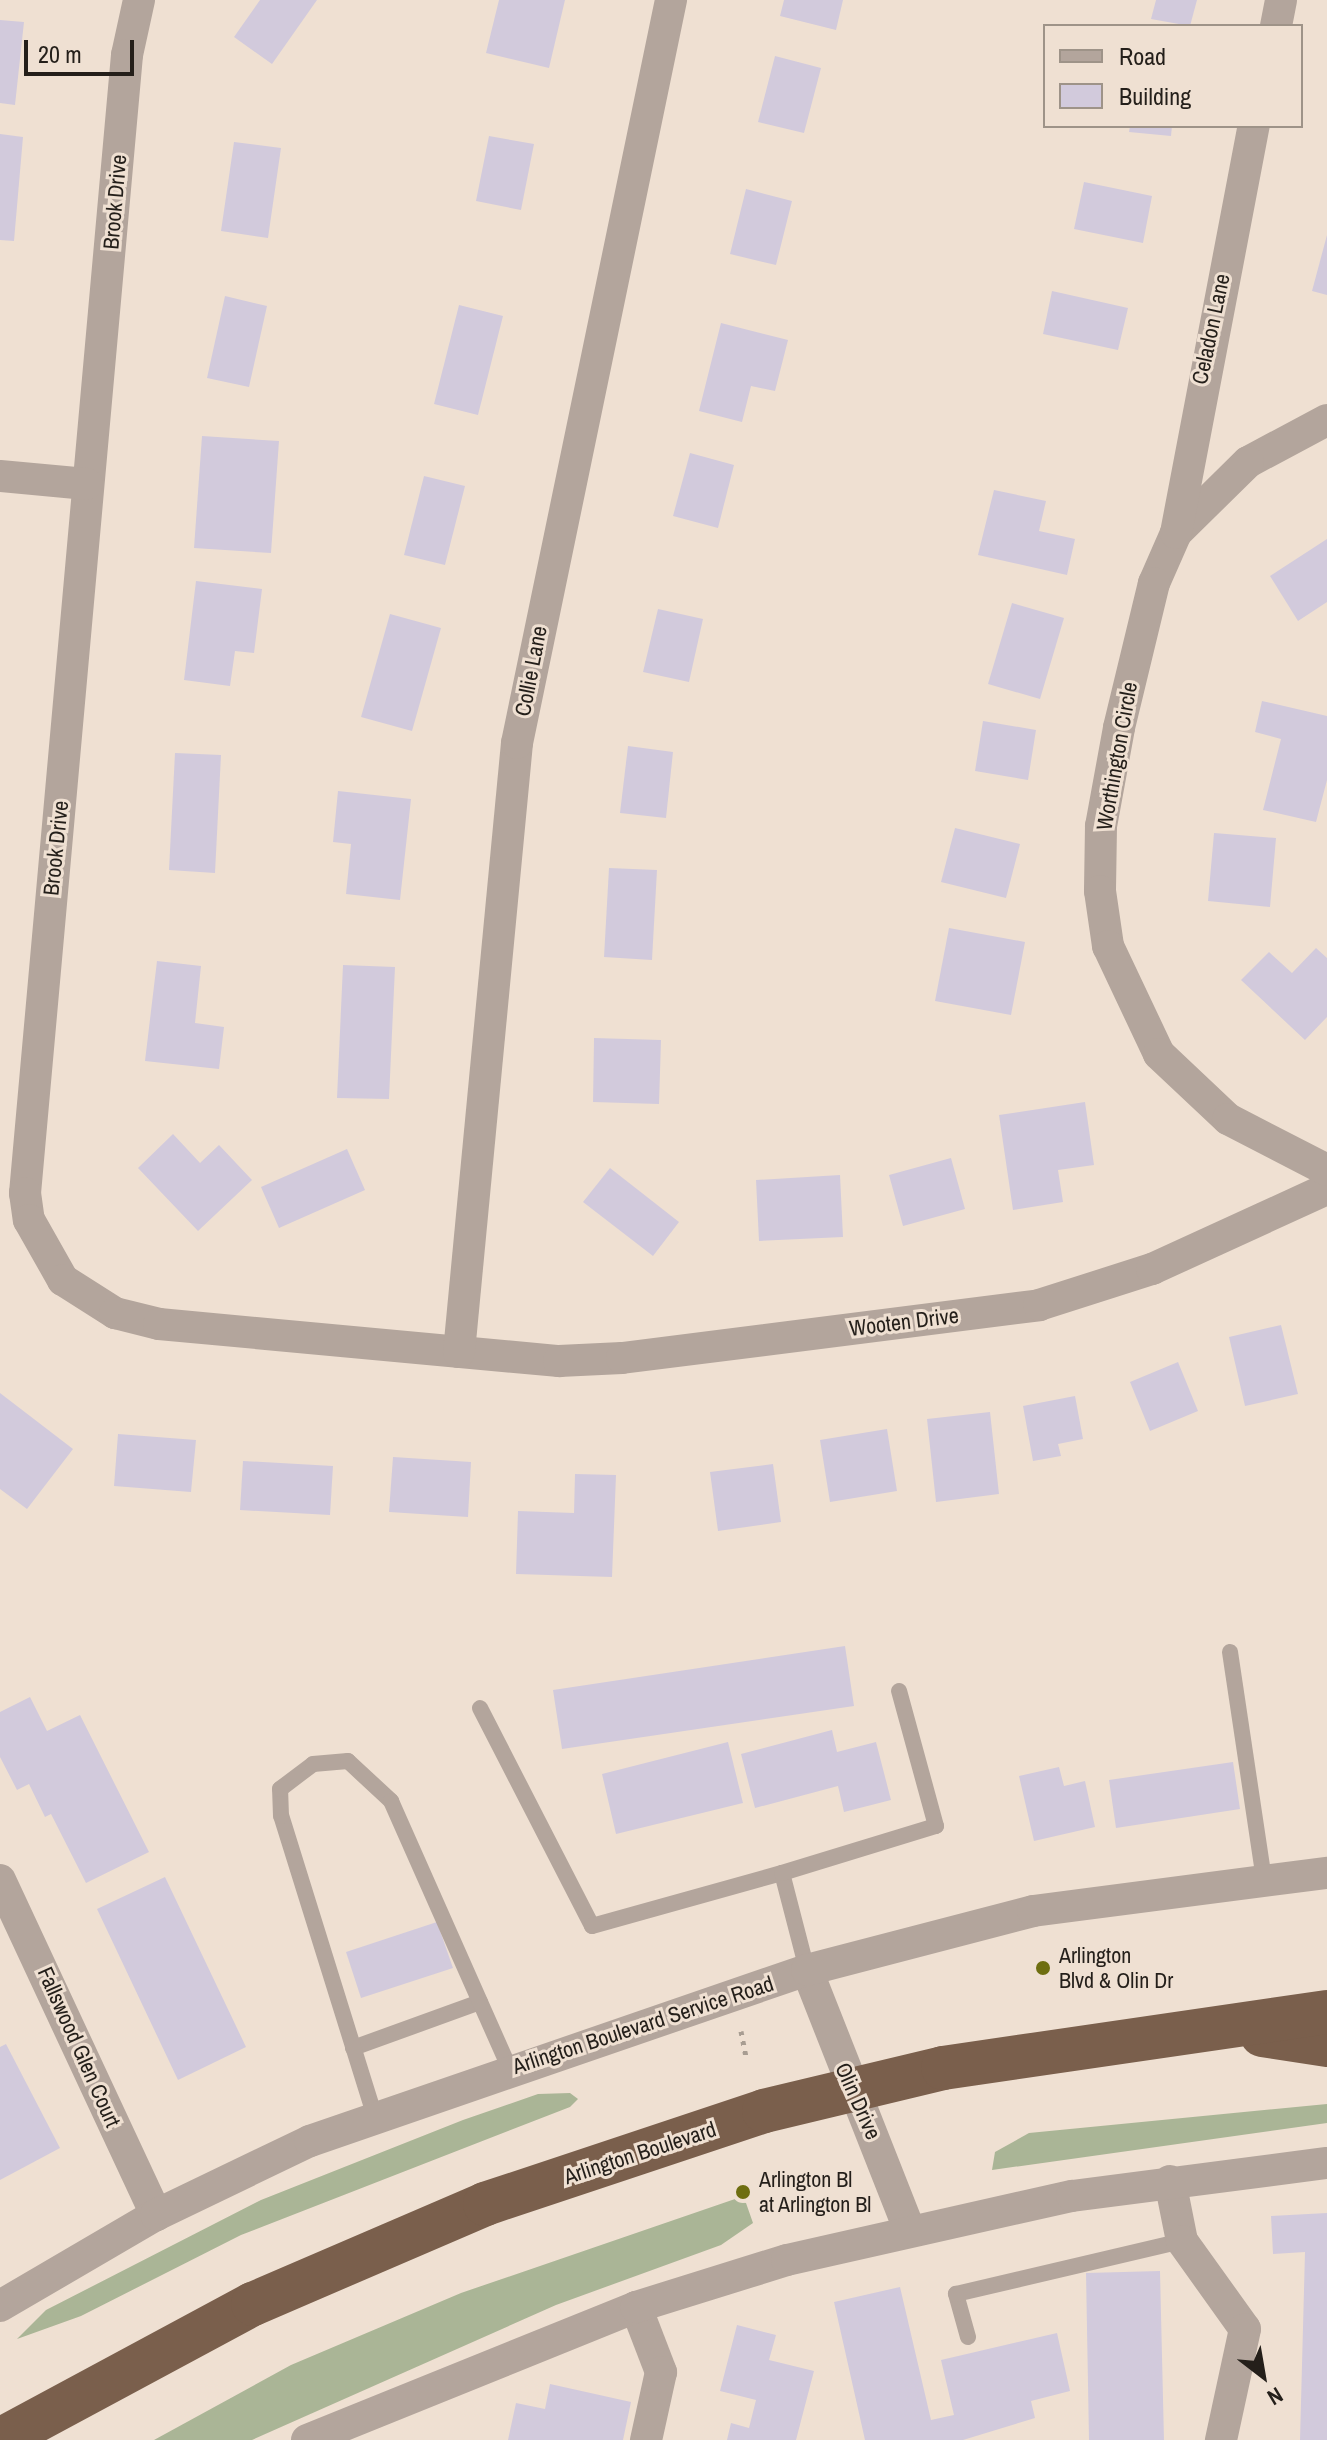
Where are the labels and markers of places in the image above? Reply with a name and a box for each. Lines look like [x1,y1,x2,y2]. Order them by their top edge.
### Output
place label: Arlington Blvd & Olin Dr [1059,1942,1173,1994]
marker: Arlington Blvd & Olin Dr [1034,1959,1052,1977]
place label: Arlington Bl at Arlington Bl [759,2166,872,2218]
marker: Arlington Bl at Arlington Bl [734,2183,752,2201]

